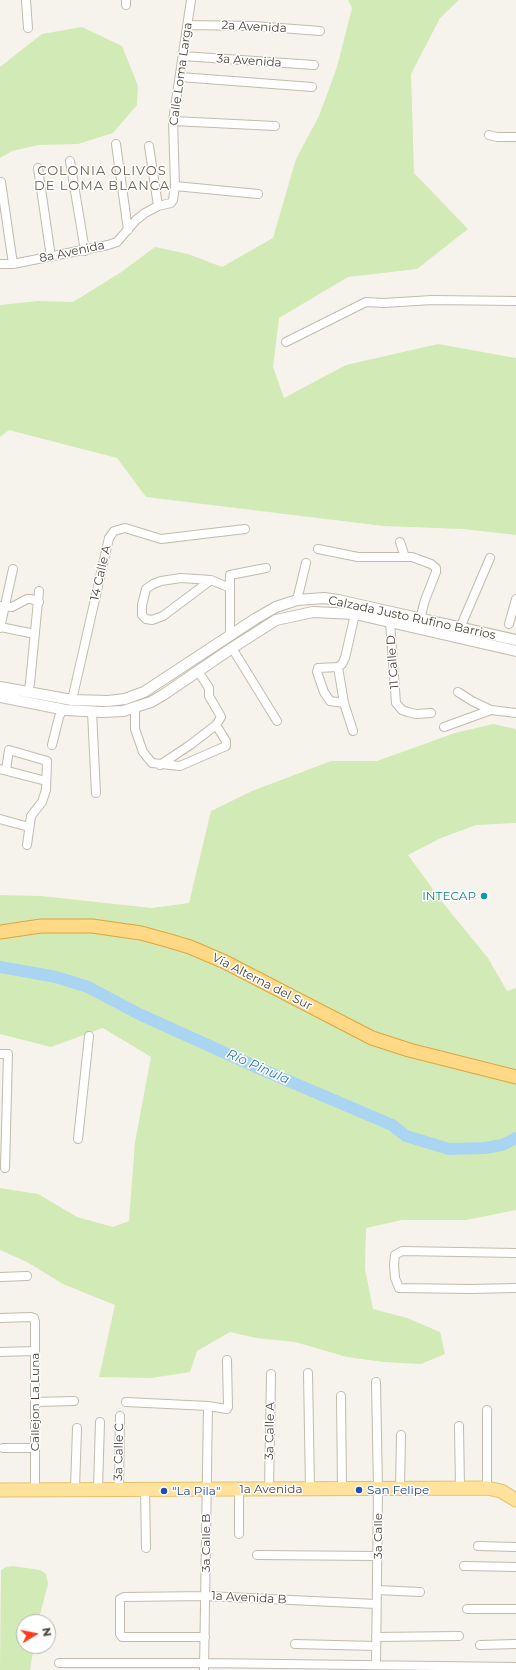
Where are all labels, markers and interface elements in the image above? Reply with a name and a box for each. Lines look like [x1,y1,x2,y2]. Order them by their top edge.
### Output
street label: 2a Avenida [221,18,287,36]
street label: Calle Loma Larga [167,22,195,126]
street label: 3a Avenida [216,52,282,70]
district label: COLONIA OLIVOS DE LOMA BLANCA [34,163,170,194]
street label: 8a Avenida [38,238,106,266]
street label: 14 Calle A [88,544,114,602]
street label: Calzada Justo Rufino Barrios [327,593,497,643]
street label: 11 Calle D [384,635,402,689]
place label: INTECAP [422,889,476,903]
marker: INTECAP [479,891,489,901]
street label: Vía Alterna del Sur [210,951,314,1013]
water label: Río Pinula [224,1046,292,1088]
street label: Callejon La Luna [28,1353,42,1451]
street label: 3a Calle A [262,1402,278,1460]
street label: 3a Calle C [111,1423,127,1481]
street label: 1a Avenida [240,1482,302,1496]
place label: San Felipe [367,1483,429,1497]
place label: "La Pila" [172,1484,220,1498]
marker: San Felipe [354,1485,364,1495]
marker: "La Pila" [159,1486,169,1496]
street label: 3a Calle [371,1513,385,1559]
street label: 3a Calle B [199,1514,213,1572]
street label: 1a Avenida B [211,1589,287,1607]
north arrow [16,1614,56,1654]
text: N [39,1626,54,1638]

